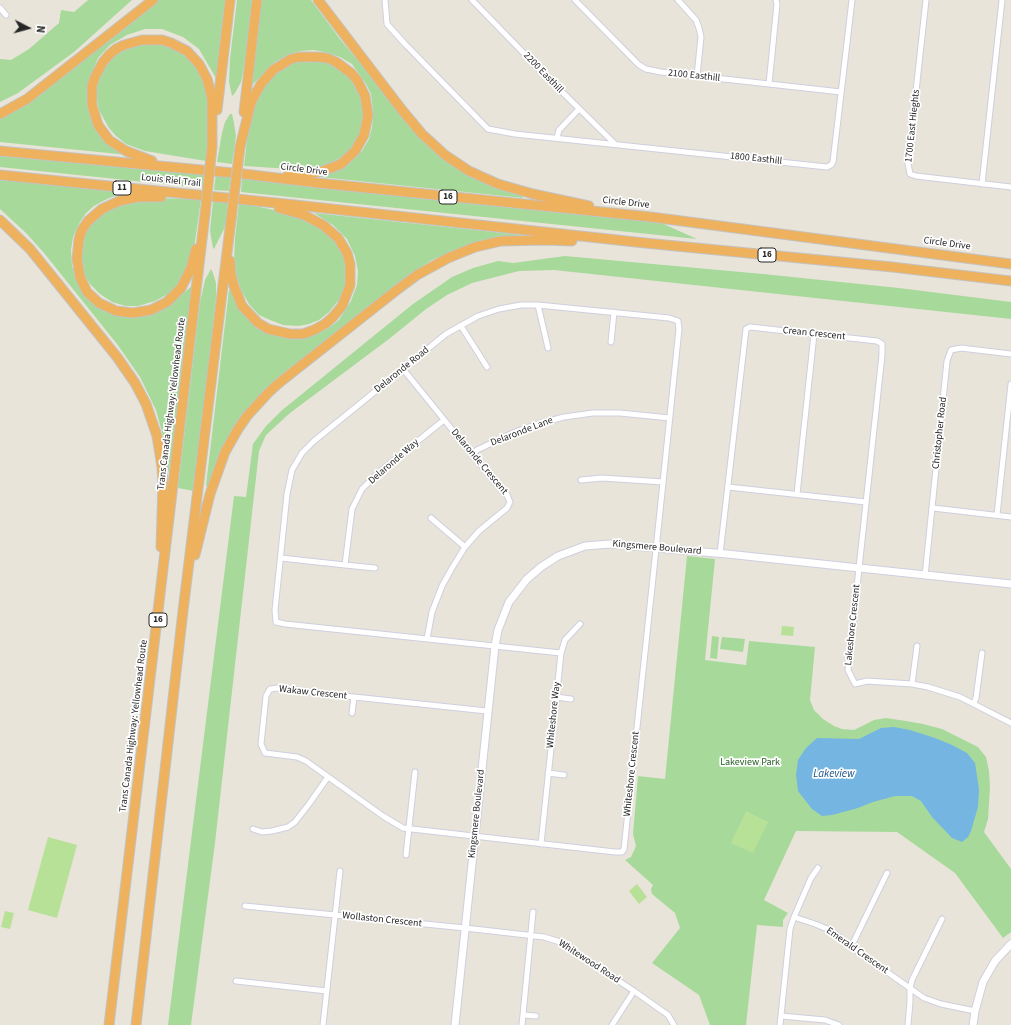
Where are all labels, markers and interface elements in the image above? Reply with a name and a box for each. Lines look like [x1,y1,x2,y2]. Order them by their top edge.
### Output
north arrow [8,8,48,48]
text: N [33,25,48,34]
street label: 2200 Easthill [520,50,566,96]
street label: 2100 Easthill [667,67,721,85]
street label: 1700 East Hieghts [903,89,923,163]
street label: 1800 Easthill [729,150,783,168]
street label: Circle Drive [280,161,328,179]
street label: Louis Riel Trail [140,172,202,190]
road number: 11 [113,181,131,195]
road number: 16 [439,190,457,204]
street label: Circle Drive [602,195,650,211]
street label: Circle Drive [923,235,971,253]
road number: 16 [758,248,776,262]
street label: Trans Canada Highway: Yellowhead Route [155,317,189,491]
street label: Crean Crescent [782,325,846,343]
street label: Delaronde Road [372,344,432,396]
street label: Christopher Road [930,396,950,470]
street label: Delaronde Lane [489,415,555,449]
street label: Delaronde Crescent [448,427,510,497]
street label: Delaronde Way [366,437,422,487]
street label: Kingsmere Boulevard [612,538,702,558]
street label: Lakeshore Crescent [843,584,863,666]
road number: 16 [149,613,167,627]
street label: Trans Canada Highway: Yellowhead Route [117,639,151,813]
street label: Whiteshore Way [545,681,563,749]
street label: Wakaw Crescent [278,683,348,703]
street label: Whiteshore Crescent [622,731,642,817]
park label: Lakeview Park [720,757,780,769]
water label: Lakeview [813,768,855,782]
street label: Kingsmere Boulevard [466,769,488,859]
street label: Wollaston Crescent [342,910,422,930]
street label: Emerald Crescent [824,925,890,977]
street label: Whitewood Road [556,938,622,986]

